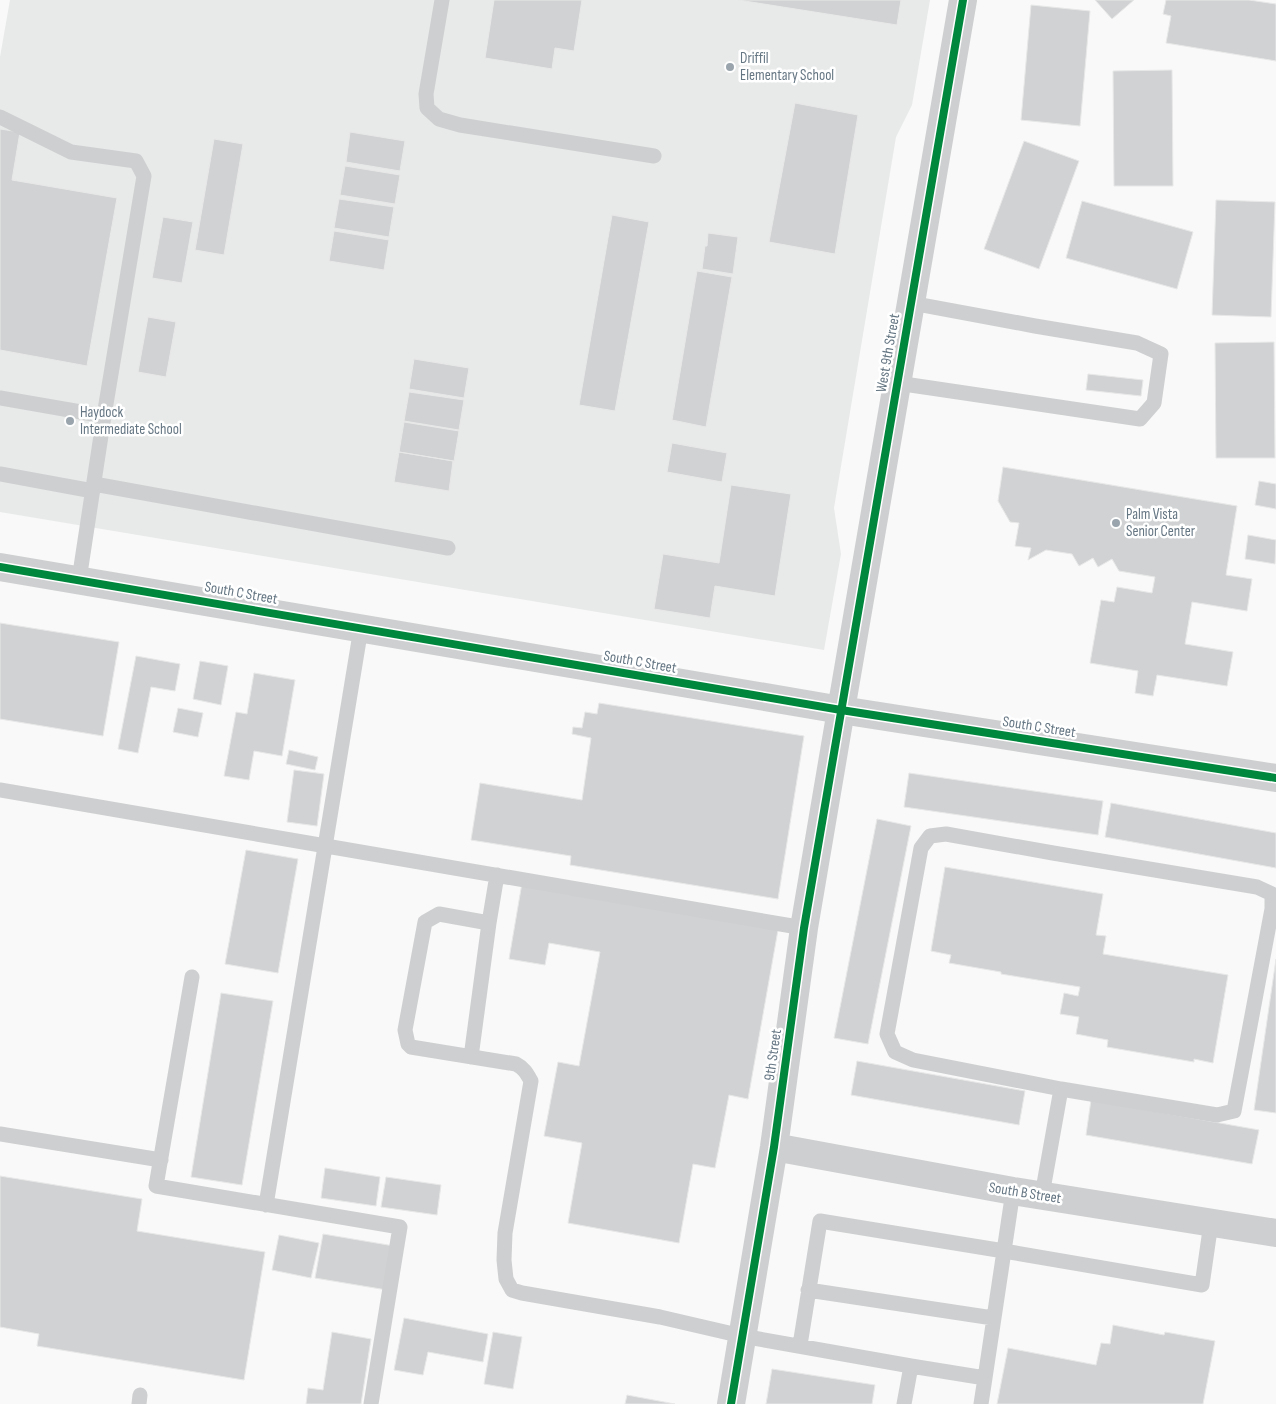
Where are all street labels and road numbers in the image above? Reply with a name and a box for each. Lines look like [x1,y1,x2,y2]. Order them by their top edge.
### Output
street label: West 9th Street [872,312,904,394]
street label: South C Street [203,577,279,609]
street label: South C Street [602,646,678,678]
street label: South C Street [1001,712,1077,742]
street label: 9th Street [760,1028,786,1082]
street label: South B Street [987,1178,1063,1208]

